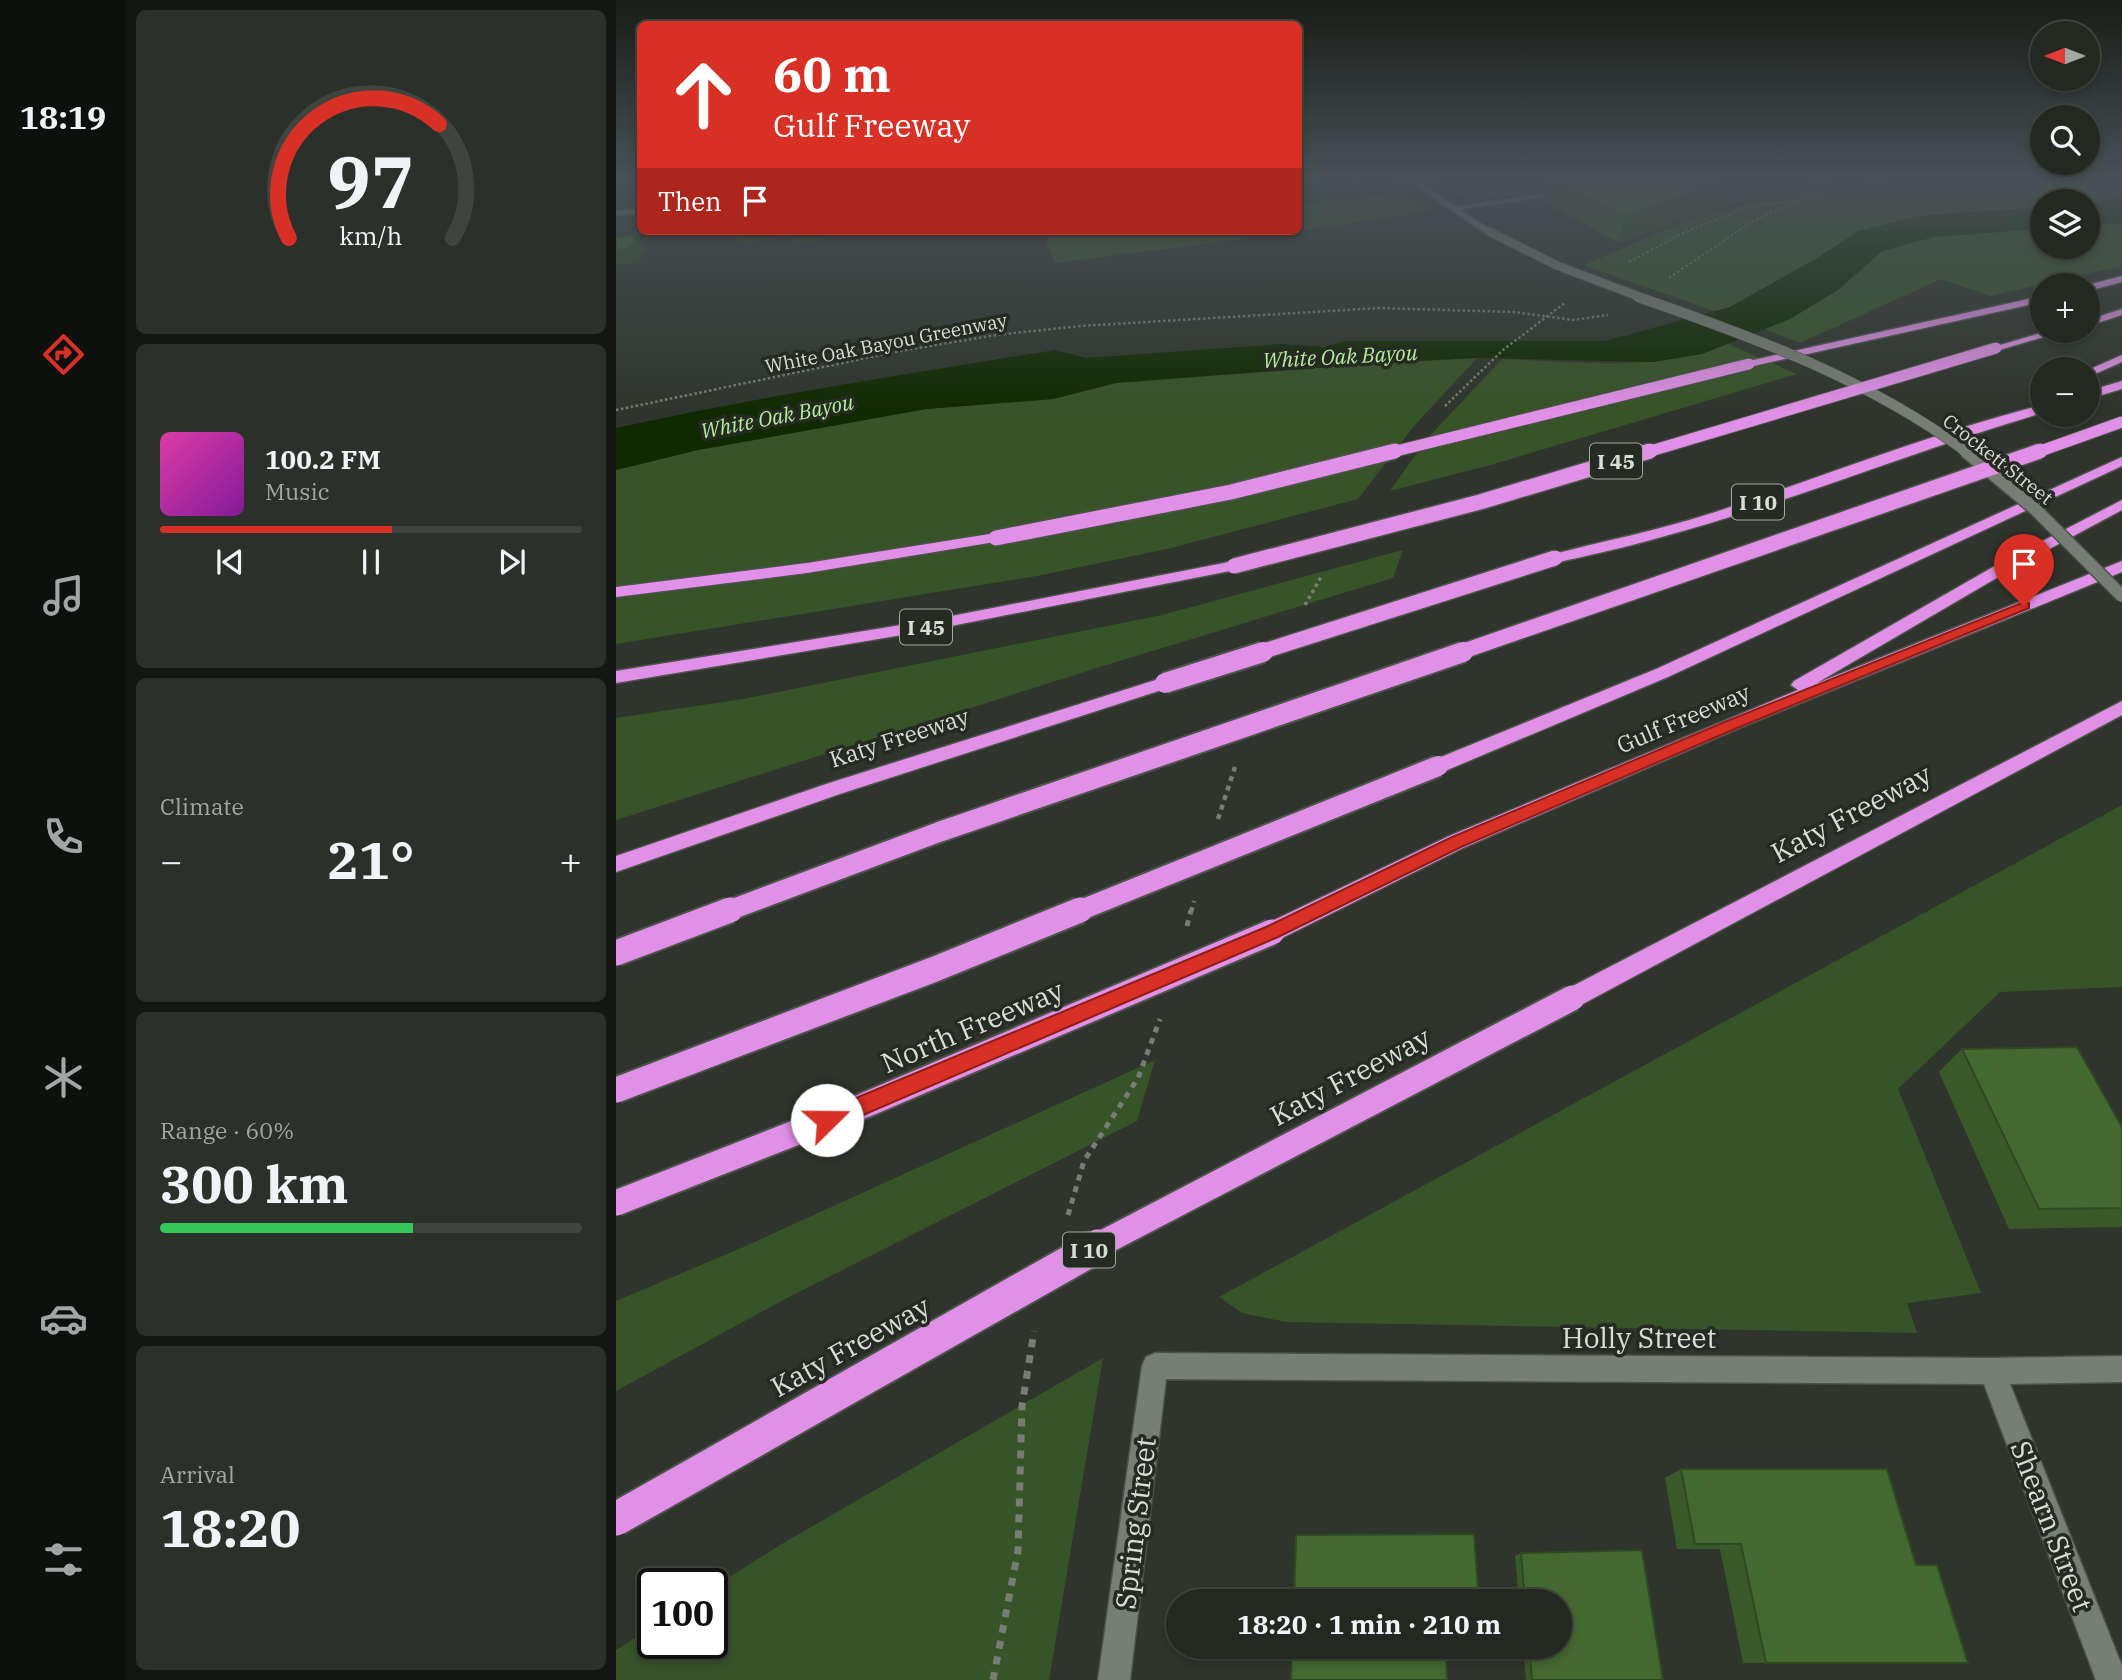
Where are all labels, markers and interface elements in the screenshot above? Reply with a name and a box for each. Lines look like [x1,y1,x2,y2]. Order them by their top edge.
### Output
north arrow [2030,21,2100,91]
map controls [2030,21,2100,427]
text: 60 m [773,42,891,105]
icon: ahead [658,49,749,140]
text: 18:19 [20,96,106,138]
text: Gulf Freeway [773,104,970,146]
button: search [2030,105,2100,175]
text: 97 [327,133,415,228]
icon: arrive [736,182,774,220]
text: Then [658,184,722,218]
button: layers [2030,189,2100,259]
text: km/h [339,219,403,252]
button: + [2030,273,2100,343]
street label: White Oak Bayou Greenway [763,308,1010,378]
icon: directions [39,330,88,379]
water label: White Oak Bayou [1262,338,1418,374]
button: − [2030,357,2100,427]
water label: White Oak Bayou [698,387,856,445]
street label: Crockett Street [1938,409,2058,510]
text: 100.2 FM [265,442,381,476]
road number: I 45 [1590,444,1642,478]
text: Music [265,476,330,506]
road number: I 10 [1732,484,1784,520]
pin [1994,534,2054,606]
icon: previous [211,543,249,581]
icon: pause [352,543,390,581]
icon: next [493,543,531,581]
icon: arrive [2005,545,2043,583]
icon: music [39,571,88,620]
road number: I 45 [900,610,952,644]
street label: Gulf Freeway [1612,676,1755,760]
street label: Katy Freeway [825,700,973,774]
street label: Katy Freeway [1764,755,1938,871]
text: Climate [160,791,244,821]
icon: phone [39,812,88,861]
text: 21° [328,826,414,893]
text: − [160,836,183,885]
text: + [559,836,582,885]
street label: North Freeway [875,971,1069,1081]
street label: Katy Freeway [1263,1018,1437,1134]
icon: climate [39,1053,88,1102]
position arrow [790,1083,864,1157]
text: Range · 60% [160,1115,294,1145]
text: 300 km [160,1150,349,1217]
road number: I 10 [1063,1232,1115,1268]
street label: Katy Freeway [764,1287,936,1405]
icon: car [39,1294,88,1343]
street label: Holly Street [1562,1319,1716,1356]
street label: Spring Street [1106,1435,1164,1611]
street label: Shearn Street [2002,1435,2102,1617]
text: Arrival [160,1459,235,1489]
text: 18:20 [160,1494,301,1561]
icon: filters [39,1535,88,1584]
speed limit sign: 100 [637,1568,728,1659]
text: 18:20 · 1 min · 210 m [1237,1607,1501,1641]

